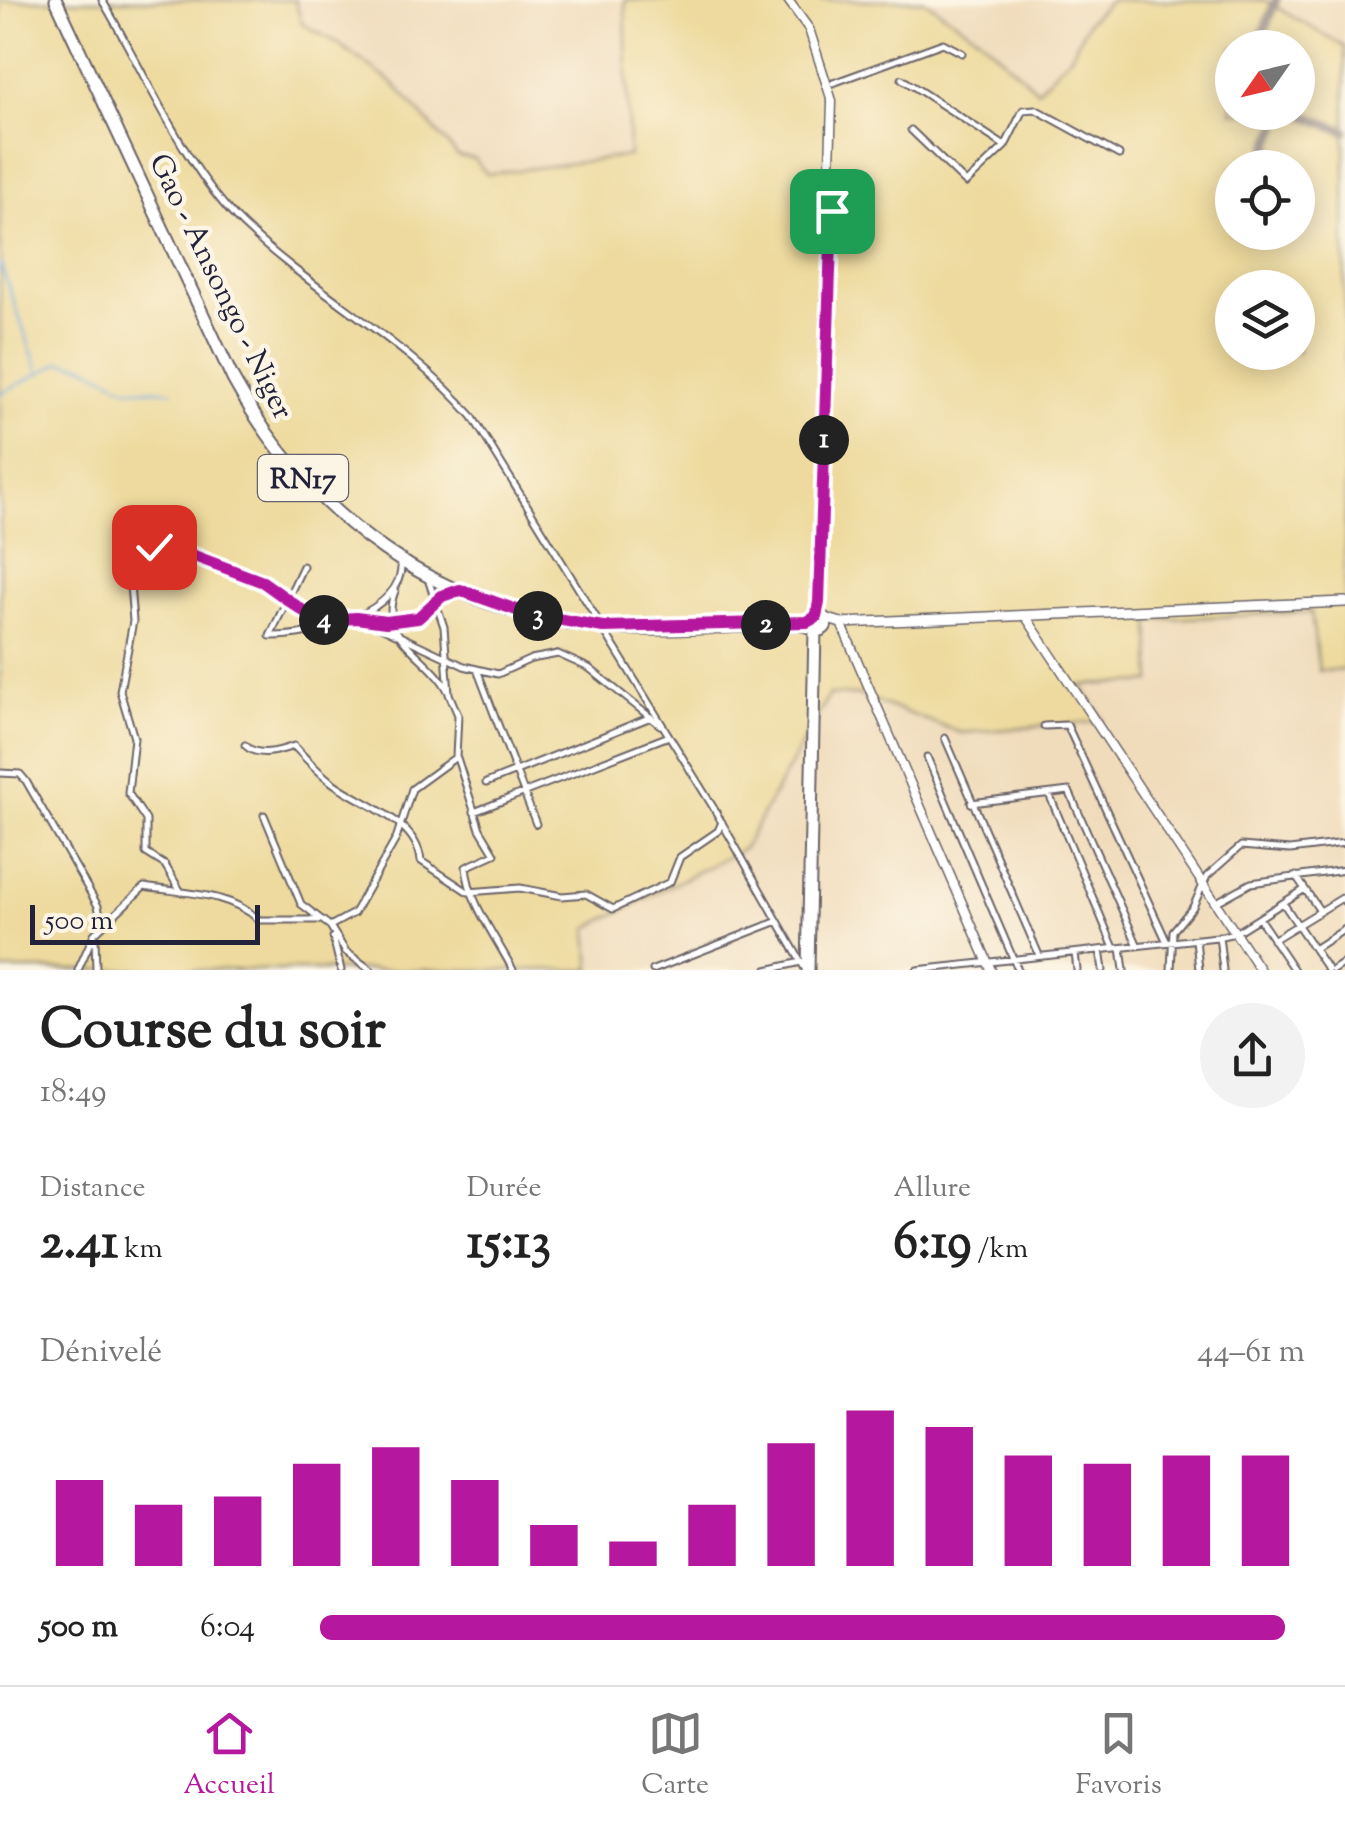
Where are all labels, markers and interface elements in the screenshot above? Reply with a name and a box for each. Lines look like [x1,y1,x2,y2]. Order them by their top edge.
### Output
north arrow [1215,30,1315,130]
map controls [1215,30,1315,370]
street label: Gao - Ansongo - Niger [137,147,303,427]
button: locate [1215,150,1315,250]
pin [790,169,875,254]
icon: arrive [805,184,860,239]
button: layers [1215,270,1315,370]
pin: 1 [799,415,849,465]
text: 1 [819,420,829,460]
road number: RN17 [258,455,348,501]
pin [112,505,197,590]
icon: check [127,520,182,575]
pin: 3 [513,591,563,641]
pin: 4 [299,595,349,645]
text: 3 [532,596,544,636]
text: 4 [317,600,331,640]
pin: 2 [741,600,791,650]
text: 2 [759,605,773,645]
scale bar [30,900,260,944]
text: 500 m [45,902,113,942]
text: Course du soir [40,993,386,1072]
button: share [1200,1003,1305,1108]
text: 18:49 [40,1070,107,1116]
text: Distance [40,1169,146,1209]
text: Durée [467,1169,542,1209]
text: Allure [893,1169,971,1209]
text: 2.41 [40,1209,118,1281]
text: 15:13 [467,1209,551,1281]
text: 6:19 [893,1209,971,1281]
text: km [118,1230,163,1270]
text: /km [971,1230,1028,1270]
text: Dénivelé [40,1330,162,1376]
text: 44–61 m [1197,1330,1305,1376]
text: 500 m [40,1605,118,1651]
text: 6:04 [200,1605,255,1651]
tab: Accueil [183,1706,275,1806]
tab: Carte [641,1706,709,1806]
tab: Favoris [1076,1706,1162,1806]

